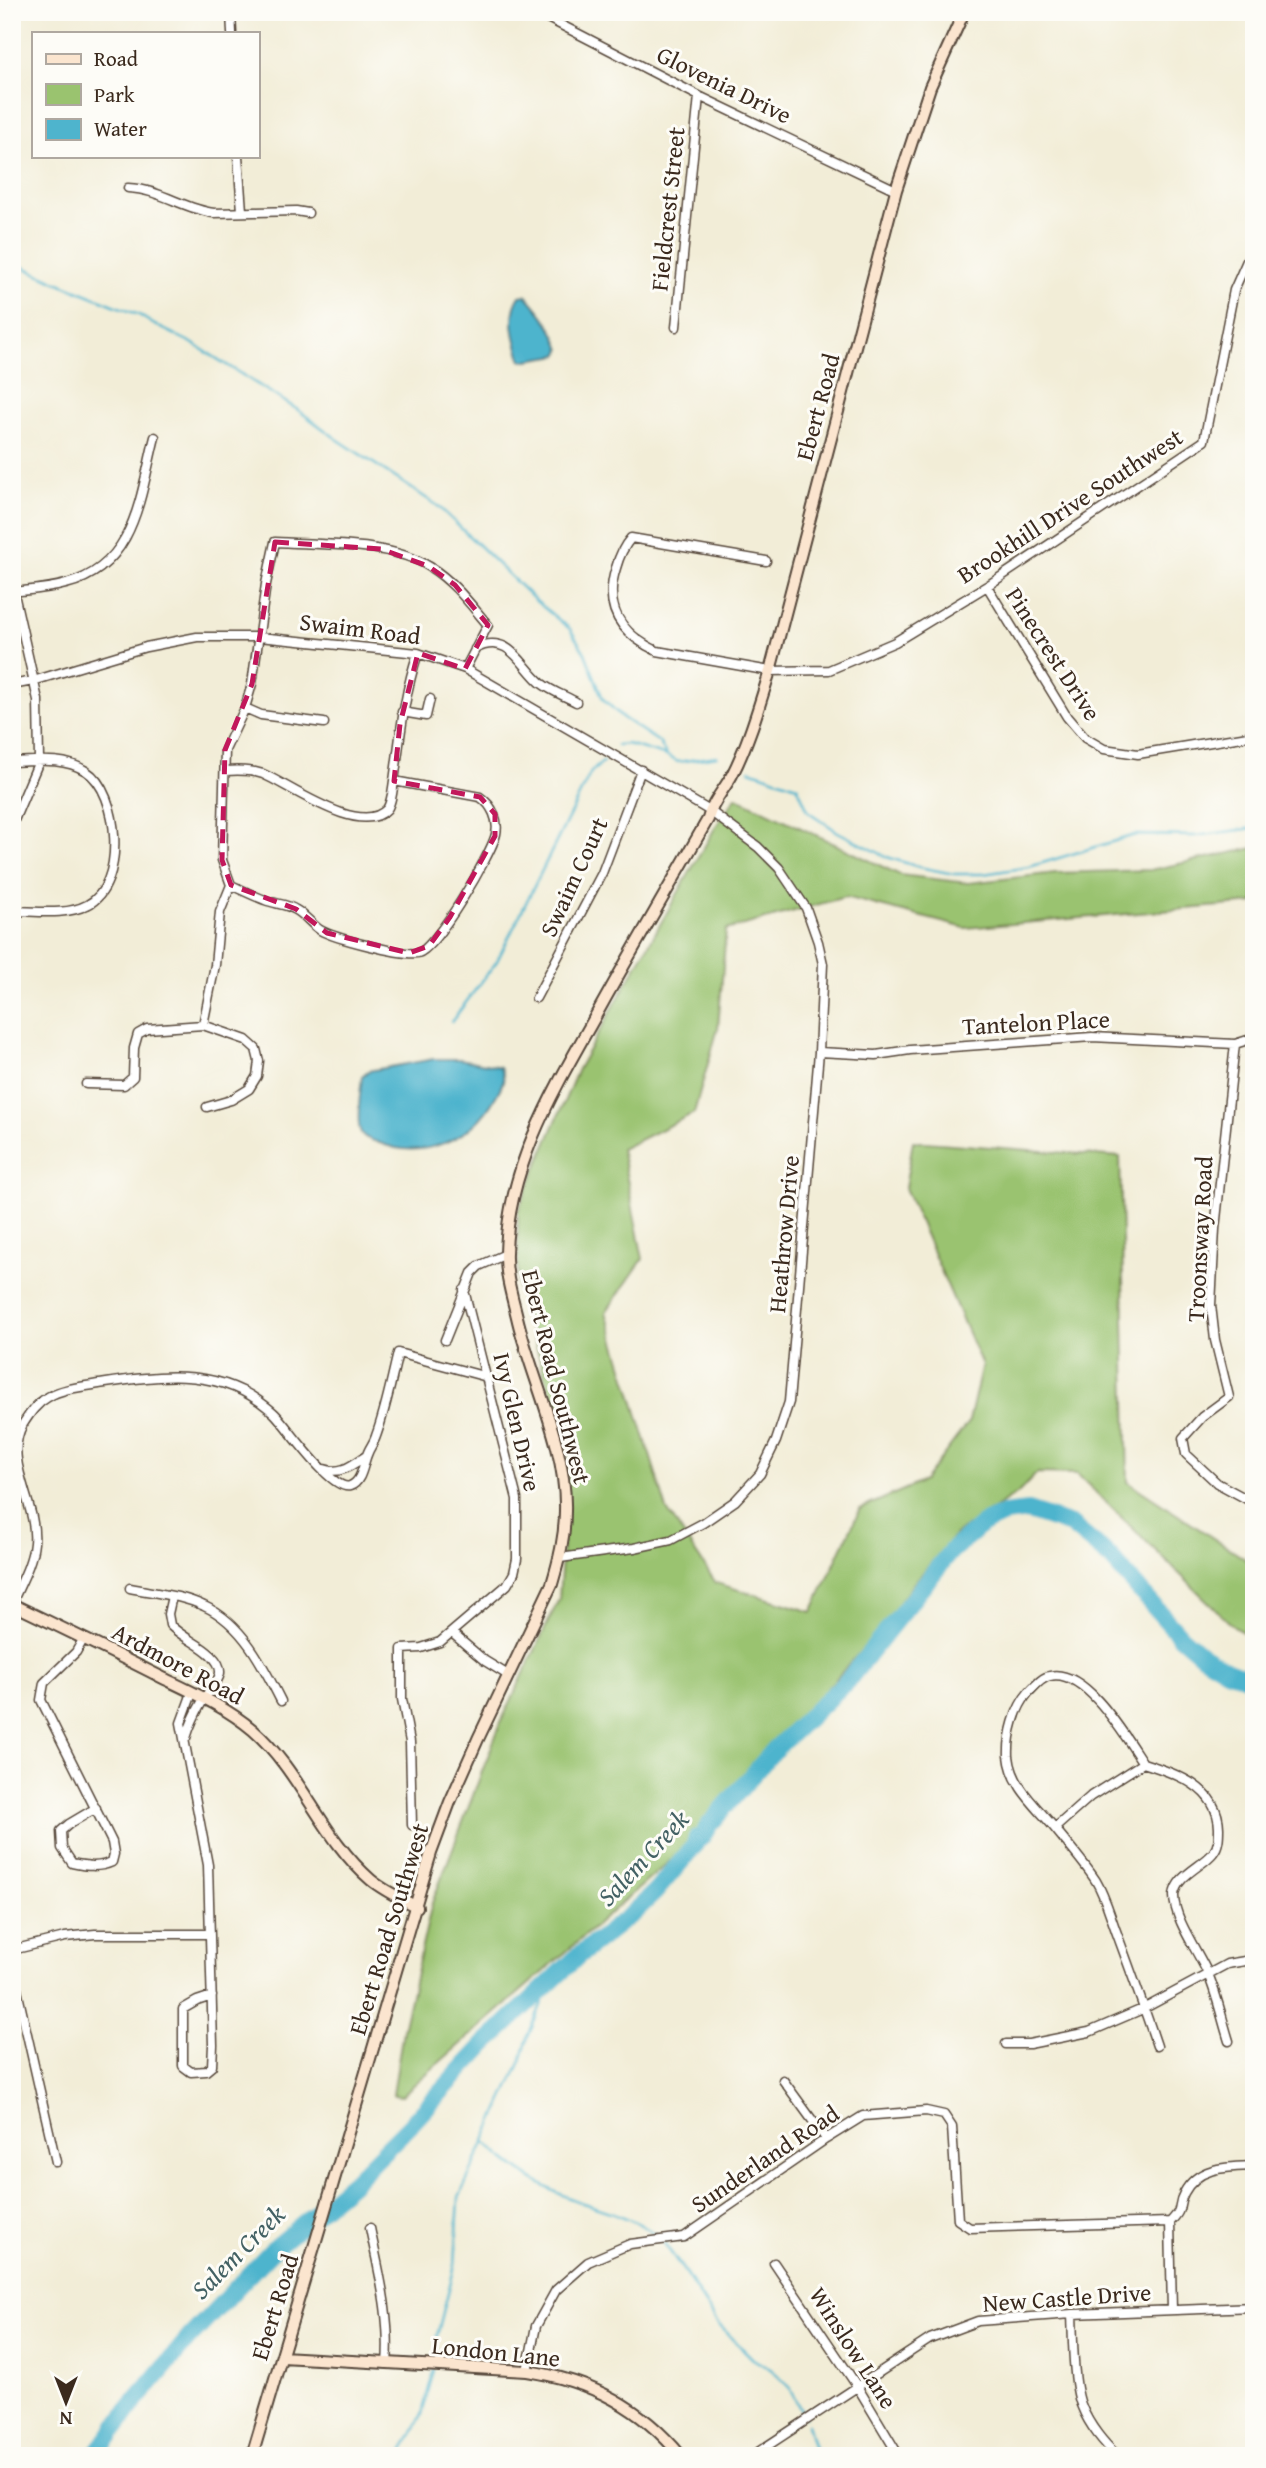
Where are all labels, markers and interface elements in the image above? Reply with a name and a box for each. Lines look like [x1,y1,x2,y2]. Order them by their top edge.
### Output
legend [32,32,259,158]
street label: Glovenia Drive [651,37,797,132]
text: Road [94,43,139,74]
text: Park [94,79,135,110]
text: Water [94,113,147,144]
street label: Fieldcrest Street [641,125,694,293]
street label: Ebert Road [786,349,849,464]
street label: Brookhill Drive Southwest [950,419,1190,592]
street label: Pinecrest Drive [997,580,1110,727]
street label: Swaim Road [298,604,423,653]
street label: Swaim Court [531,811,617,942]
street label: Tantelon Place [961,1001,1111,1044]
street label: Heathrow Drive [759,1154,808,1314]
street label: Troonsway Road [1178,1155,1221,1323]
street label: Ebert Road Southwest [513,1266,600,1488]
street label: Ivy Glen Drive [485,1349,550,1495]
street label: Ardmore Road [106,1614,251,1713]
water label: Salem Creek [588,1801,698,1915]
street label: Ebert Road Southwest [340,1818,438,2039]
street label: Sunderland Road [684,2096,846,2221]
water label: Salem Creek [182,2195,294,2308]
street label: Ebert Road [242,2249,307,2364]
street label: New Castle Drive [982,2274,1152,2321]
street label: Winslow Lane [801,2280,906,2415]
street label: London Lane [430,2327,562,2376]
north arrow [32,2366,102,2436]
text: N [59,2405,72,2433]

